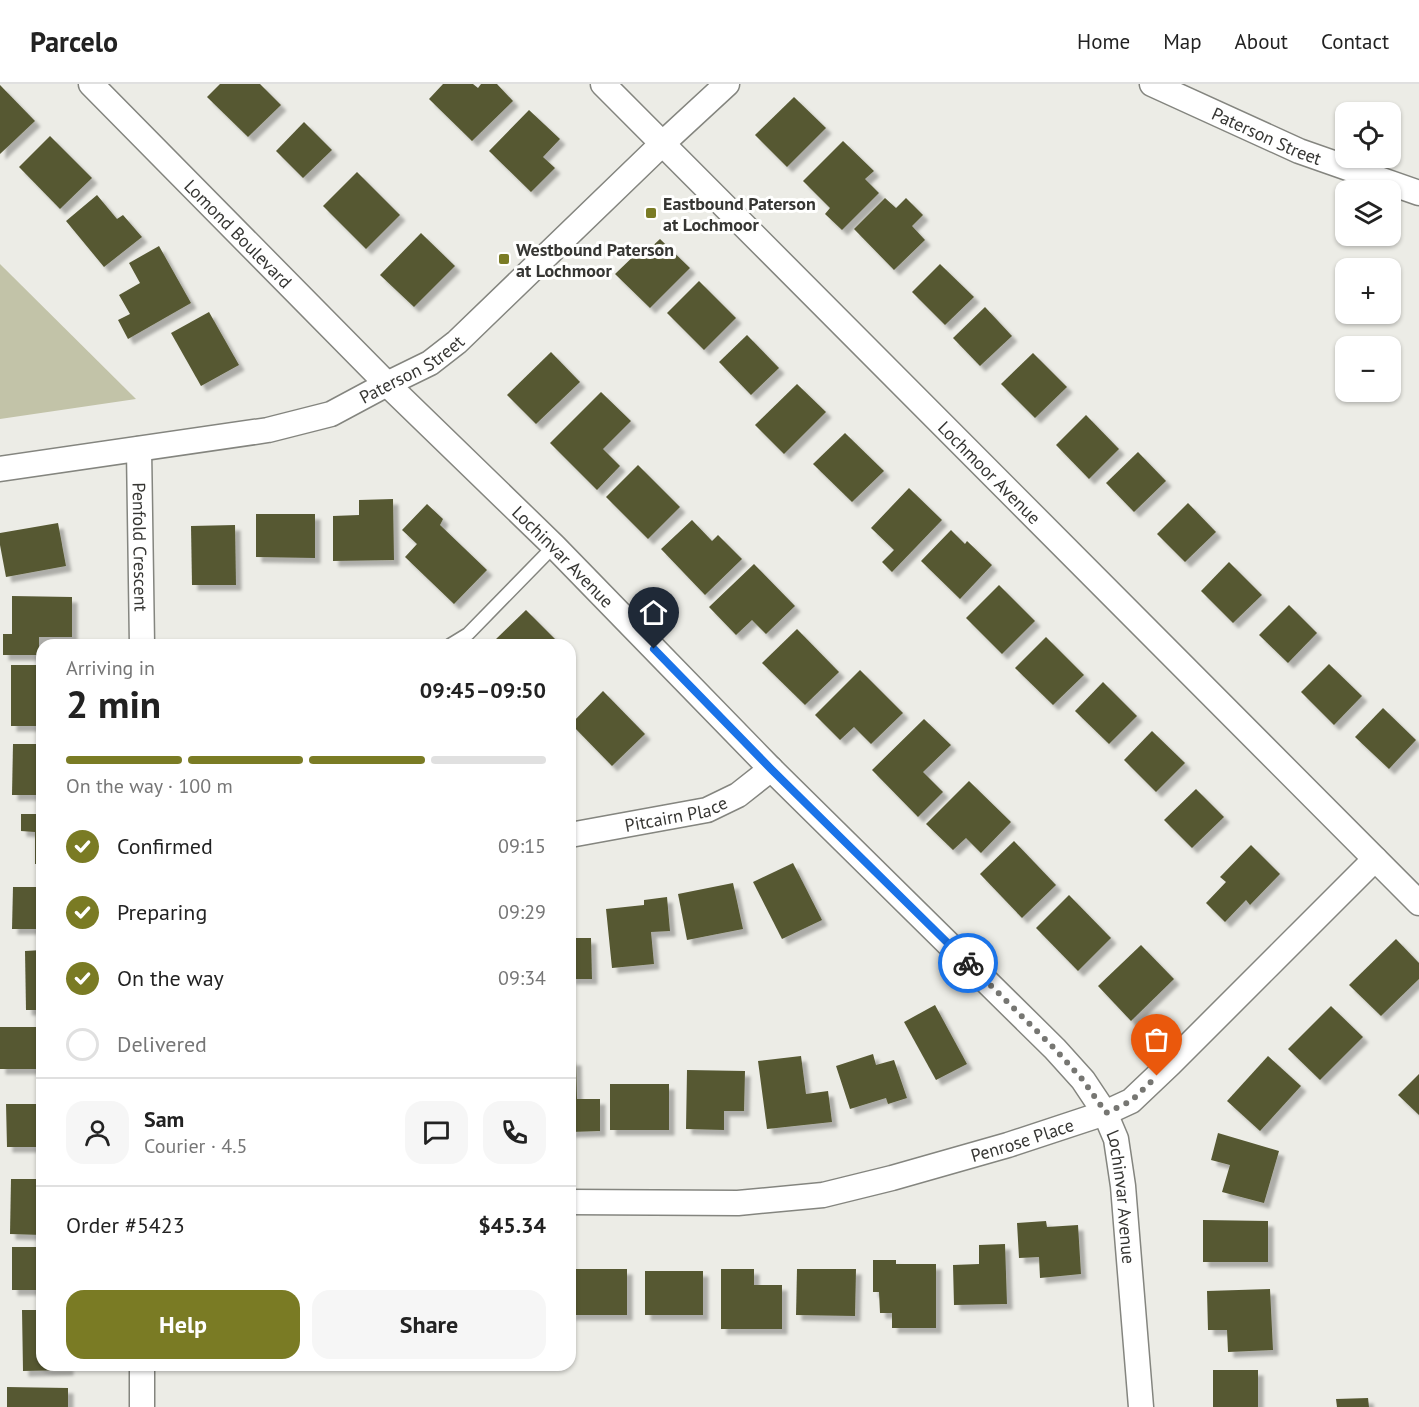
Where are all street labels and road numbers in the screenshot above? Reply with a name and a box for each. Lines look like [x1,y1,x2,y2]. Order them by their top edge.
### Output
street label: Paterson Street [1208,101,1325,170]
street label: Lomond Boulevard [180,174,297,293]
street label: Paterson Street [355,330,469,408]
street label: Lochmoor Avenue [933,416,1046,529]
street label: Penfold Crescent [128,482,153,612]
street label: Lochinvar Avenue [508,500,619,612]
street label: Pitcairn Place [623,790,731,836]
street label: Penrose Place [968,1113,1077,1167]
street label: Lochinvar Avenue [1102,1126,1141,1265]

